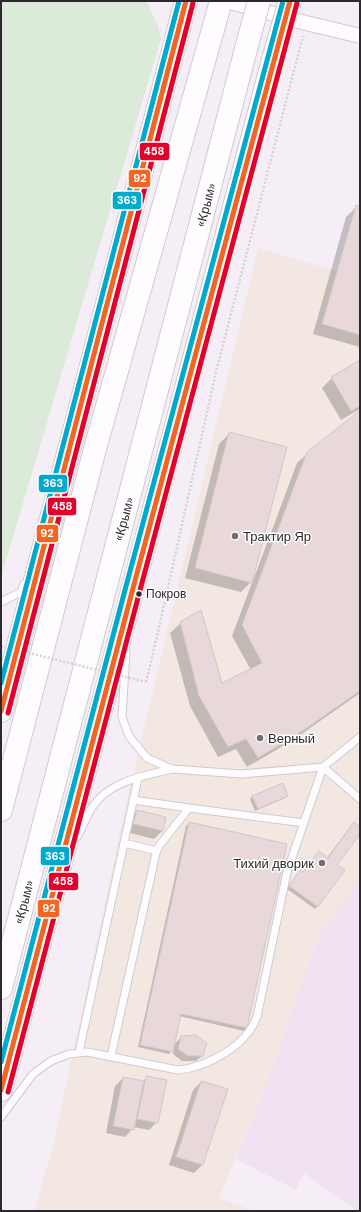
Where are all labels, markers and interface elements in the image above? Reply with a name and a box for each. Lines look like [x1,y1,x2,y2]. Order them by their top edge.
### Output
line badge: 458 [139,142,170,161]
text: 458 [144,144,165,158]
line badge: 92 [128,169,151,188]
text: 92 [133,171,147,185]
street label: «Крым» [192,181,220,229]
line badge: 363 [112,191,142,210]
text: 363 [117,193,137,207]
line badge: 363 [38,474,68,493]
text: 363 [43,476,63,490]
street label: «Крым» [110,495,138,543]
line badge: 458 [47,497,77,516]
text: 458 [52,499,73,513]
line badge: 92 [36,524,59,543]
text: 92 [40,526,54,540]
place label: Трактир Яр [243,528,311,545]
marker: Трактир Яр [230,531,240,541]
place label: Покров [146,586,186,602]
marker: Покров [134,589,144,599]
place label: Верный [268,730,315,747]
marker: Верный [255,733,265,743]
line badge: 363 [40,846,70,866]
text: 363 [45,849,65,863]
place label: Тихий дворик [233,855,314,872]
marker: Тихий дворик [317,858,327,868]
line badge: 458 [48,872,79,891]
text: 458 [53,874,74,888]
street label: «Крым» [10,878,38,926]
line badge: 92 [37,899,60,918]
text: 92 [42,901,56,915]

